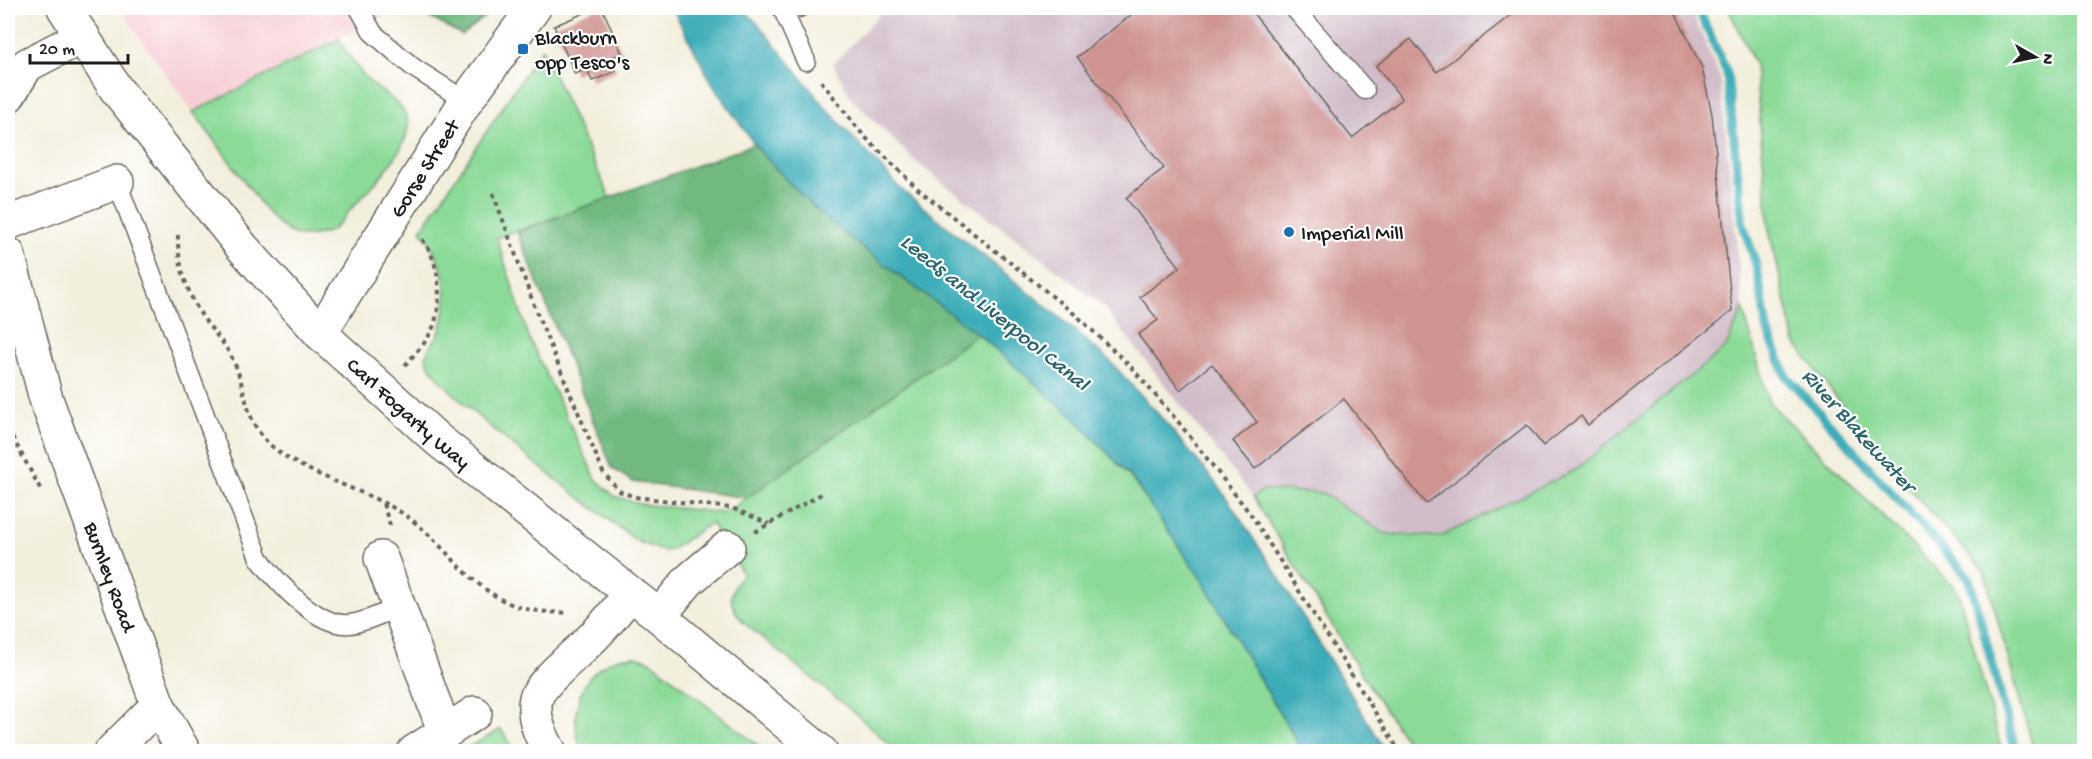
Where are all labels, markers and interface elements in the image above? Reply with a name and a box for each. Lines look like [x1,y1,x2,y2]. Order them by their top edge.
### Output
scale bar [30,27,128,65]
north arrow [2005,27,2065,87]
place label: Blackburn opp Tesco's [534,28,631,77]
text: 20 m [39,40,75,61]
marker: Blackburn opp Tesco's [516,42,530,56]
text: N [2036,52,2057,66]
street label: Gorse Street [387,114,468,224]
place label: Imperial Mill [1301,223,1404,248]
marker: Imperial Mill [1282,225,1296,239]
water label: Leeds and Liverpool Canal [894,230,1094,399]
street label: Carl Fogarty Way [340,354,474,477]
water label: River Blakewater [1795,365,1922,502]
street label: Burnley Road [76,519,140,638]

